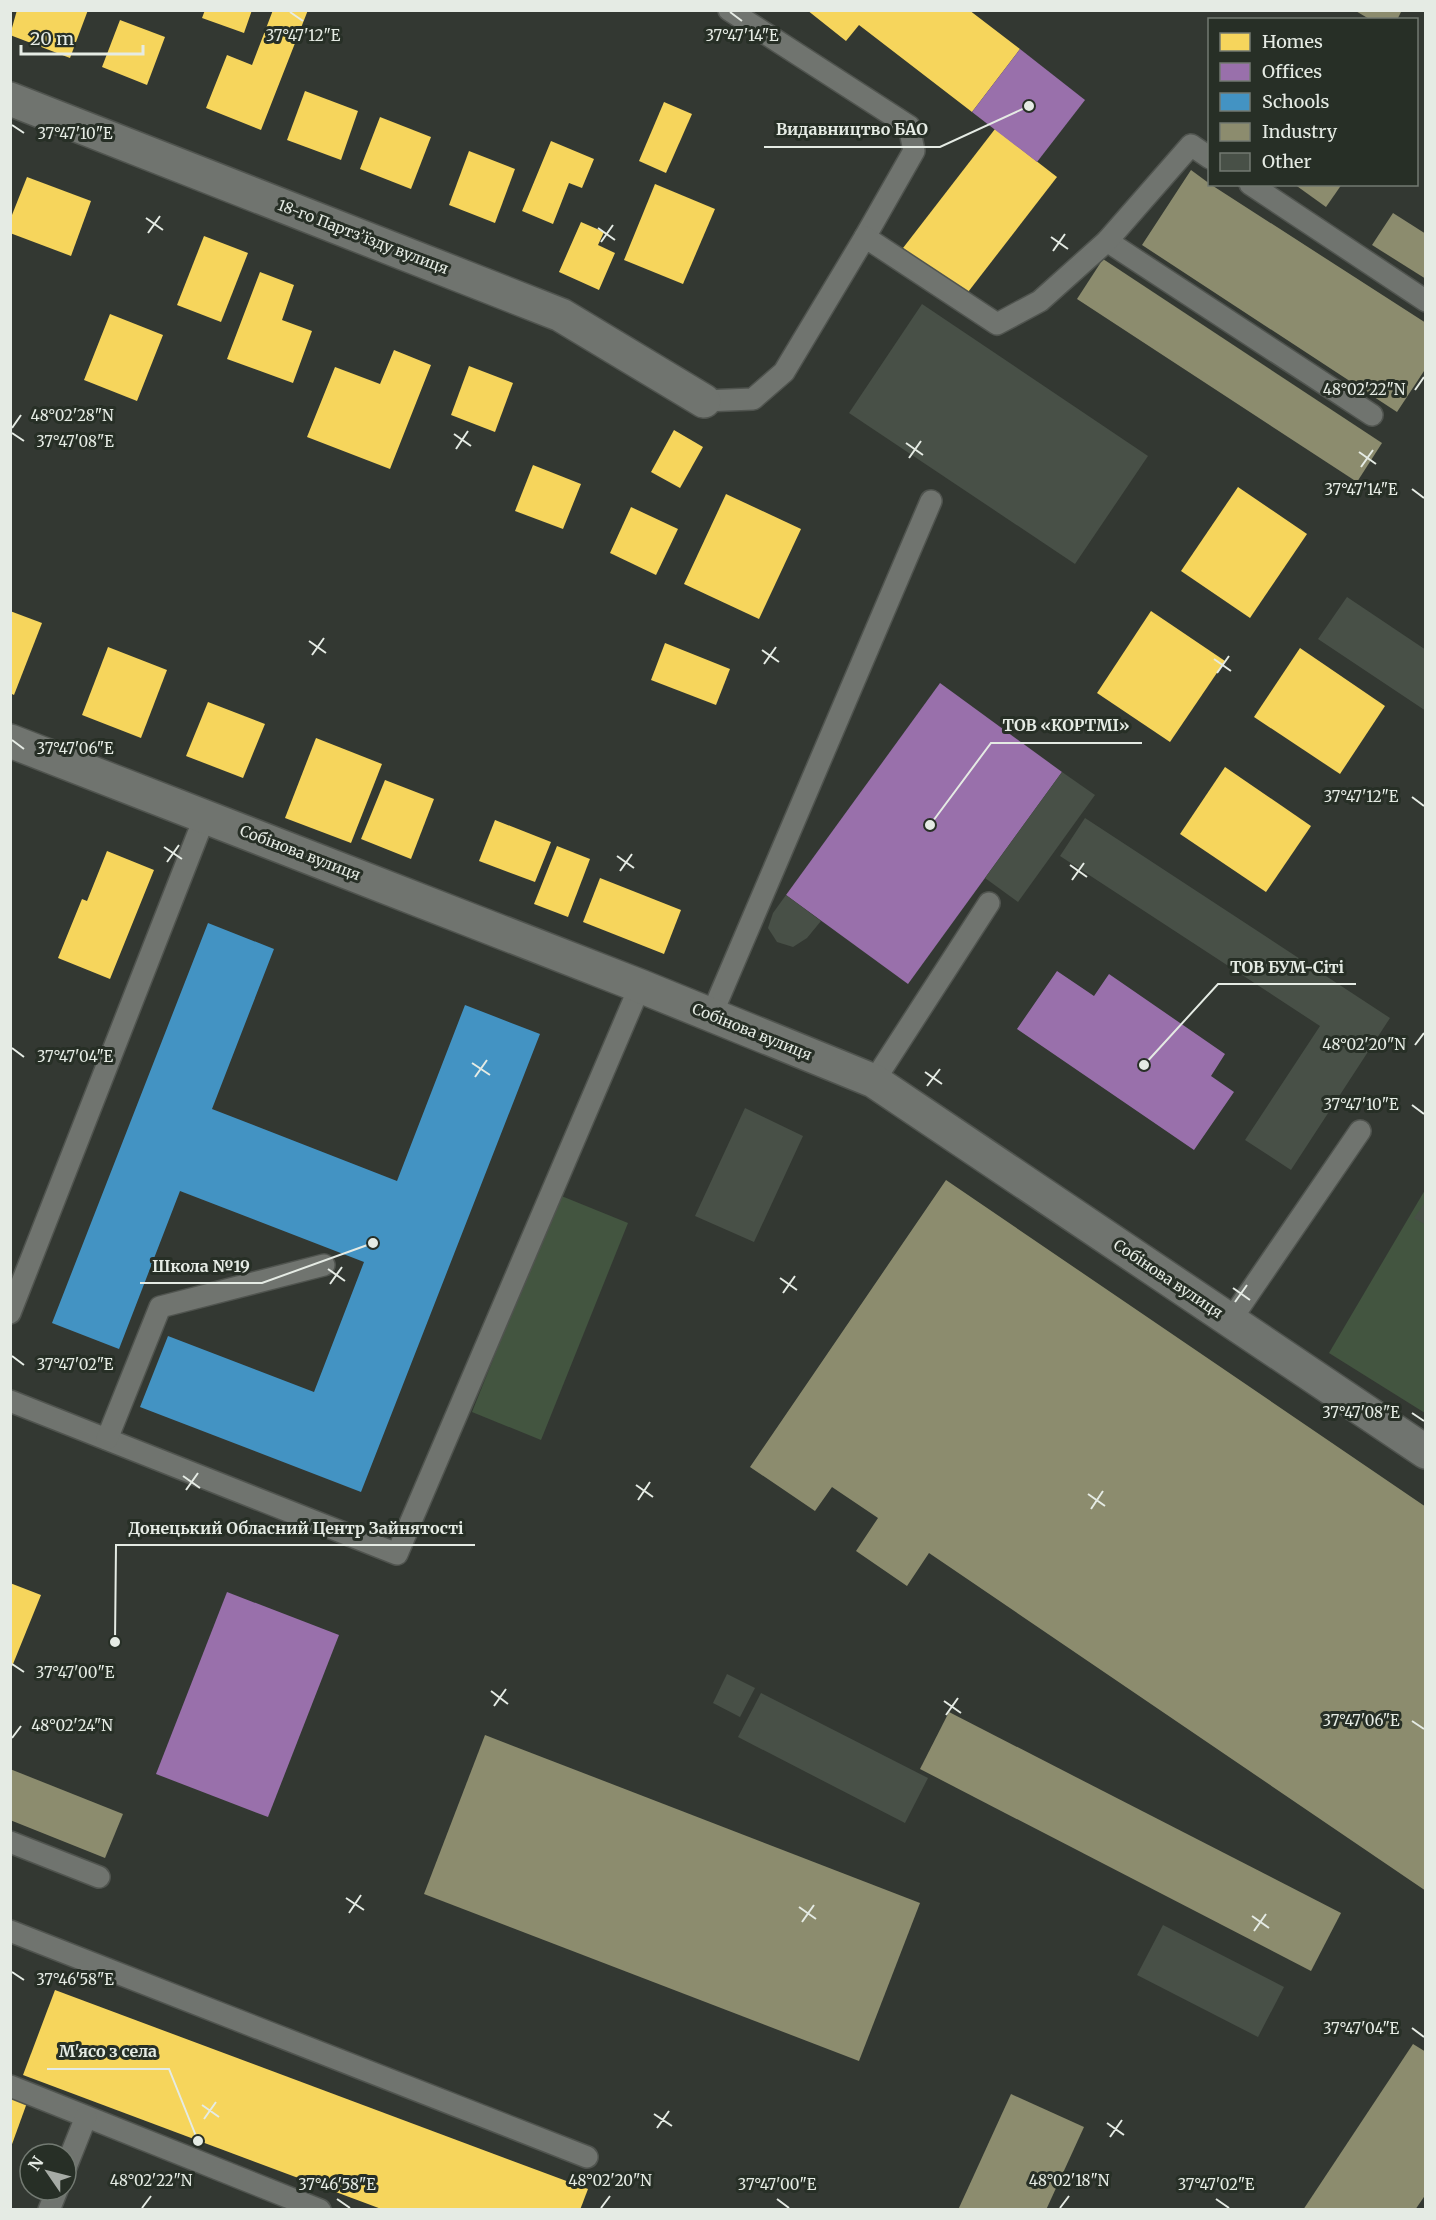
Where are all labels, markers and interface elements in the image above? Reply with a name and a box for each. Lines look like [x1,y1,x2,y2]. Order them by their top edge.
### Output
scale bar [21,18,142,56]
legend [1208,18,1418,186]
text: 37°47'12"E [266,26,341,45]
text: 37°47'14"E [705,26,779,45]
text: 20 m [30,27,74,50]
text: Homes [1262,30,1323,53]
text: Offices [1262,60,1322,83]
text: Schools [1262,90,1330,113]
callout: Видавництво БАО [764,113,940,147]
text: Видавництво БАО [776,119,928,139]
text: Industry [1262,120,1338,143]
text: 37°47'10"E [37,124,113,143]
text: Other [1262,150,1312,173]
street label: 18-го Партз’їзду вулиця [275,195,451,278]
text: 48°02'22"N [1323,380,1406,399]
text: 48°02'28"N [31,406,114,425]
text: 37°47'08"E [36,432,114,451]
text: 37°47'14"E [1324,480,1398,499]
callout: ТОВ «КОРТМІ» [991,709,1142,743]
text: ТОВ «КОРТМІ» [1002,715,1130,735]
text: 37°47'06"E [37,739,114,758]
text: 37°47'12"E [1324,787,1399,806]
street label: Собінова вулиця [237,821,363,884]
callout: ТОВ БУМ-Сіті [1218,950,1356,984]
text: ТОВ БУМ-Сіті [1230,957,1344,977]
street label: Собінова вулиця [689,999,815,1064]
text: 48°02'20"N [1322,1035,1406,1054]
text: 37°47'04"E [37,1047,114,1066]
text: 37°47'10"E [1323,1095,1399,1114]
street label: Собінова вулиця [1110,1235,1227,1322]
callout: Школа №19 [140,1249,262,1283]
text: Школа №19 [152,1256,250,1276]
text: 37°47'02"E [37,1355,114,1374]
text: 37°47'08"E [1322,1403,1400,1422]
callout: Донецький Обласний Центр Зайнятості [116,1511,475,1545]
text: Донецький Обласний Центр Зайнятості [128,1518,464,1538]
text: 37°47'00"E [36,1663,115,1682]
text: 37°47'06"E [1323,1711,1400,1730]
text: 48°02'24"N [31,1716,113,1735]
text: 37°46'58"E [36,1970,114,1989]
text: 37°47'04"E [1323,2019,1400,2038]
callout: М'ясо з села [47,2035,169,2069]
text: М'ясо з села [59,2041,157,2061]
north arrow [18,2142,78,2202]
text: N [24,2152,48,2174]
text: 48°02'22"N [110,2171,193,2190]
text: 48°02'20"N [568,2171,652,2190]
text: 48°02'18"N [1029,2171,1110,2190]
text: 37°46'58"E [298,2175,376,2194]
text: 37°47'00"E [738,2175,817,2194]
text: 37°47'02"E [1178,2175,1255,2194]

